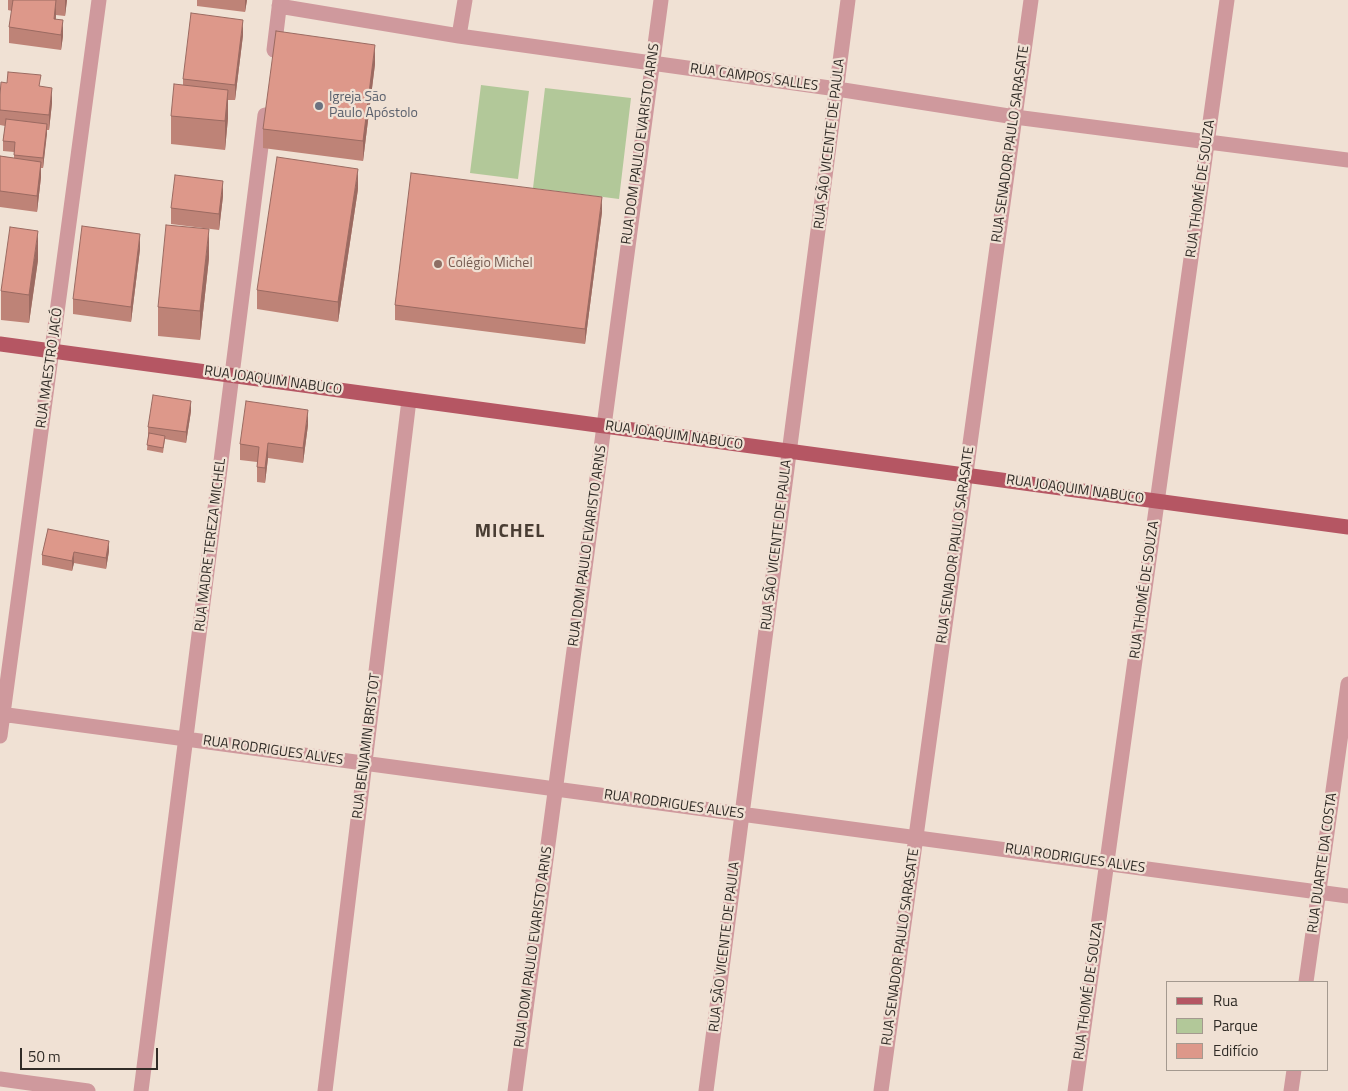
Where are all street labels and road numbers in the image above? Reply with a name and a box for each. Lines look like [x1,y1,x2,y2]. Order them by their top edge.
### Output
street label: RUA DOM PAULO EVARISTO ARNS [619,42,663,246]
street label: RUA SENADOR PAULO SARASATE [989,44,1033,244]
street label: RUA SÃO VICENTE DE PAULA [811,58,849,230]
street label: RUA CAMPOS SALLES [689,61,819,95]
street label: RUA THOMÉ DE SOUZA [1183,119,1219,259]
street label: RUA MAESTRO JACÓ [33,307,67,429]
street label: RUA JOAQUIM NABUCO [203,363,343,399]
street label: RUA JOAQUIM NABUCO [604,418,744,454]
street label: RUA DOM PAULO EVARISTO ARNS [566,444,610,648]
street label: RUA SENADOR PAULO SARASATE [934,445,978,645]
street label: RUA MADRE TEREZA MICHEL [192,457,230,633]
street label: RUA SÃO VICENTE DE PAULA [758,459,796,631]
street label: RUA JOAQUIM NABUCO [1005,472,1145,508]
street label: RUA THOMÉ DE SOUZA [1127,520,1163,660]
street label: RUA BENJAMIN BRISTOT [350,672,384,820]
street label: RUA RODRIGUES ALVES [202,733,344,769]
street label: RUA RODRIGUES ALVES [603,787,745,823]
street label: RUA DUARTE DA COSTA [1305,792,1341,934]
street label: RUA RODRIGUES ALVES [1004,841,1146,877]
street label: RUA DOM PAULO EVARISTO ARNS [512,845,556,1049]
street label: RUA SENADOR PAULO SARASATE [879,847,923,1047]
street label: RUA SÃO VICENTE DE PAULA [706,861,744,1033]
street label: RUA THOMÉ DE SOUZA [1071,921,1107,1061]

